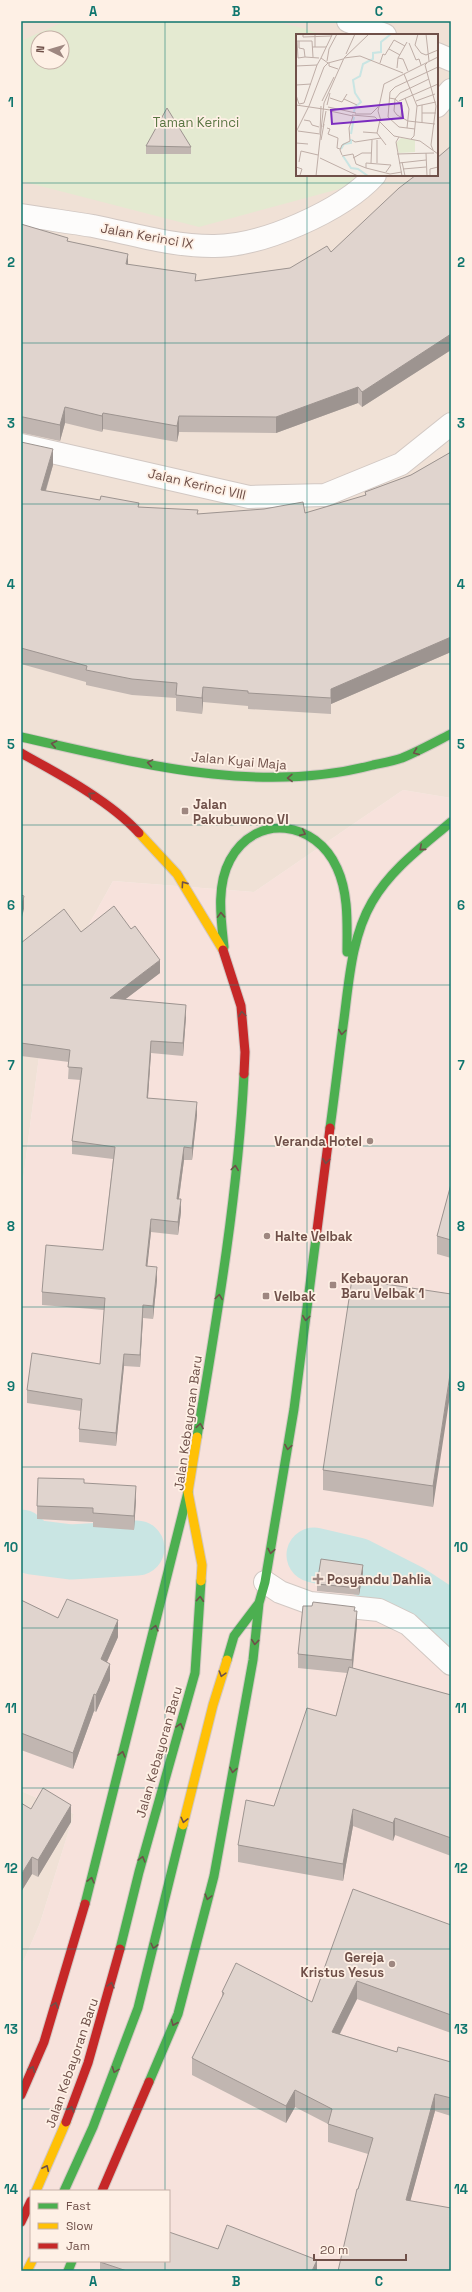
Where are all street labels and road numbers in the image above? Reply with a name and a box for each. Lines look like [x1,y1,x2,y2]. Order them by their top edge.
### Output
street label: Jalan Kerinci IX [99,219,195,253]
street label: Jalan Kerinci VIII [146,464,248,504]
street label: Jalan Kyai Maja [190,748,288,774]
street label: Jalan Kebayoran Baru [170,1354,206,1492]
street label: Jalan Kebayoran Baru [132,1684,186,1820]
street label: Jalan Kebayoran Baru [42,1996,102,2130]

